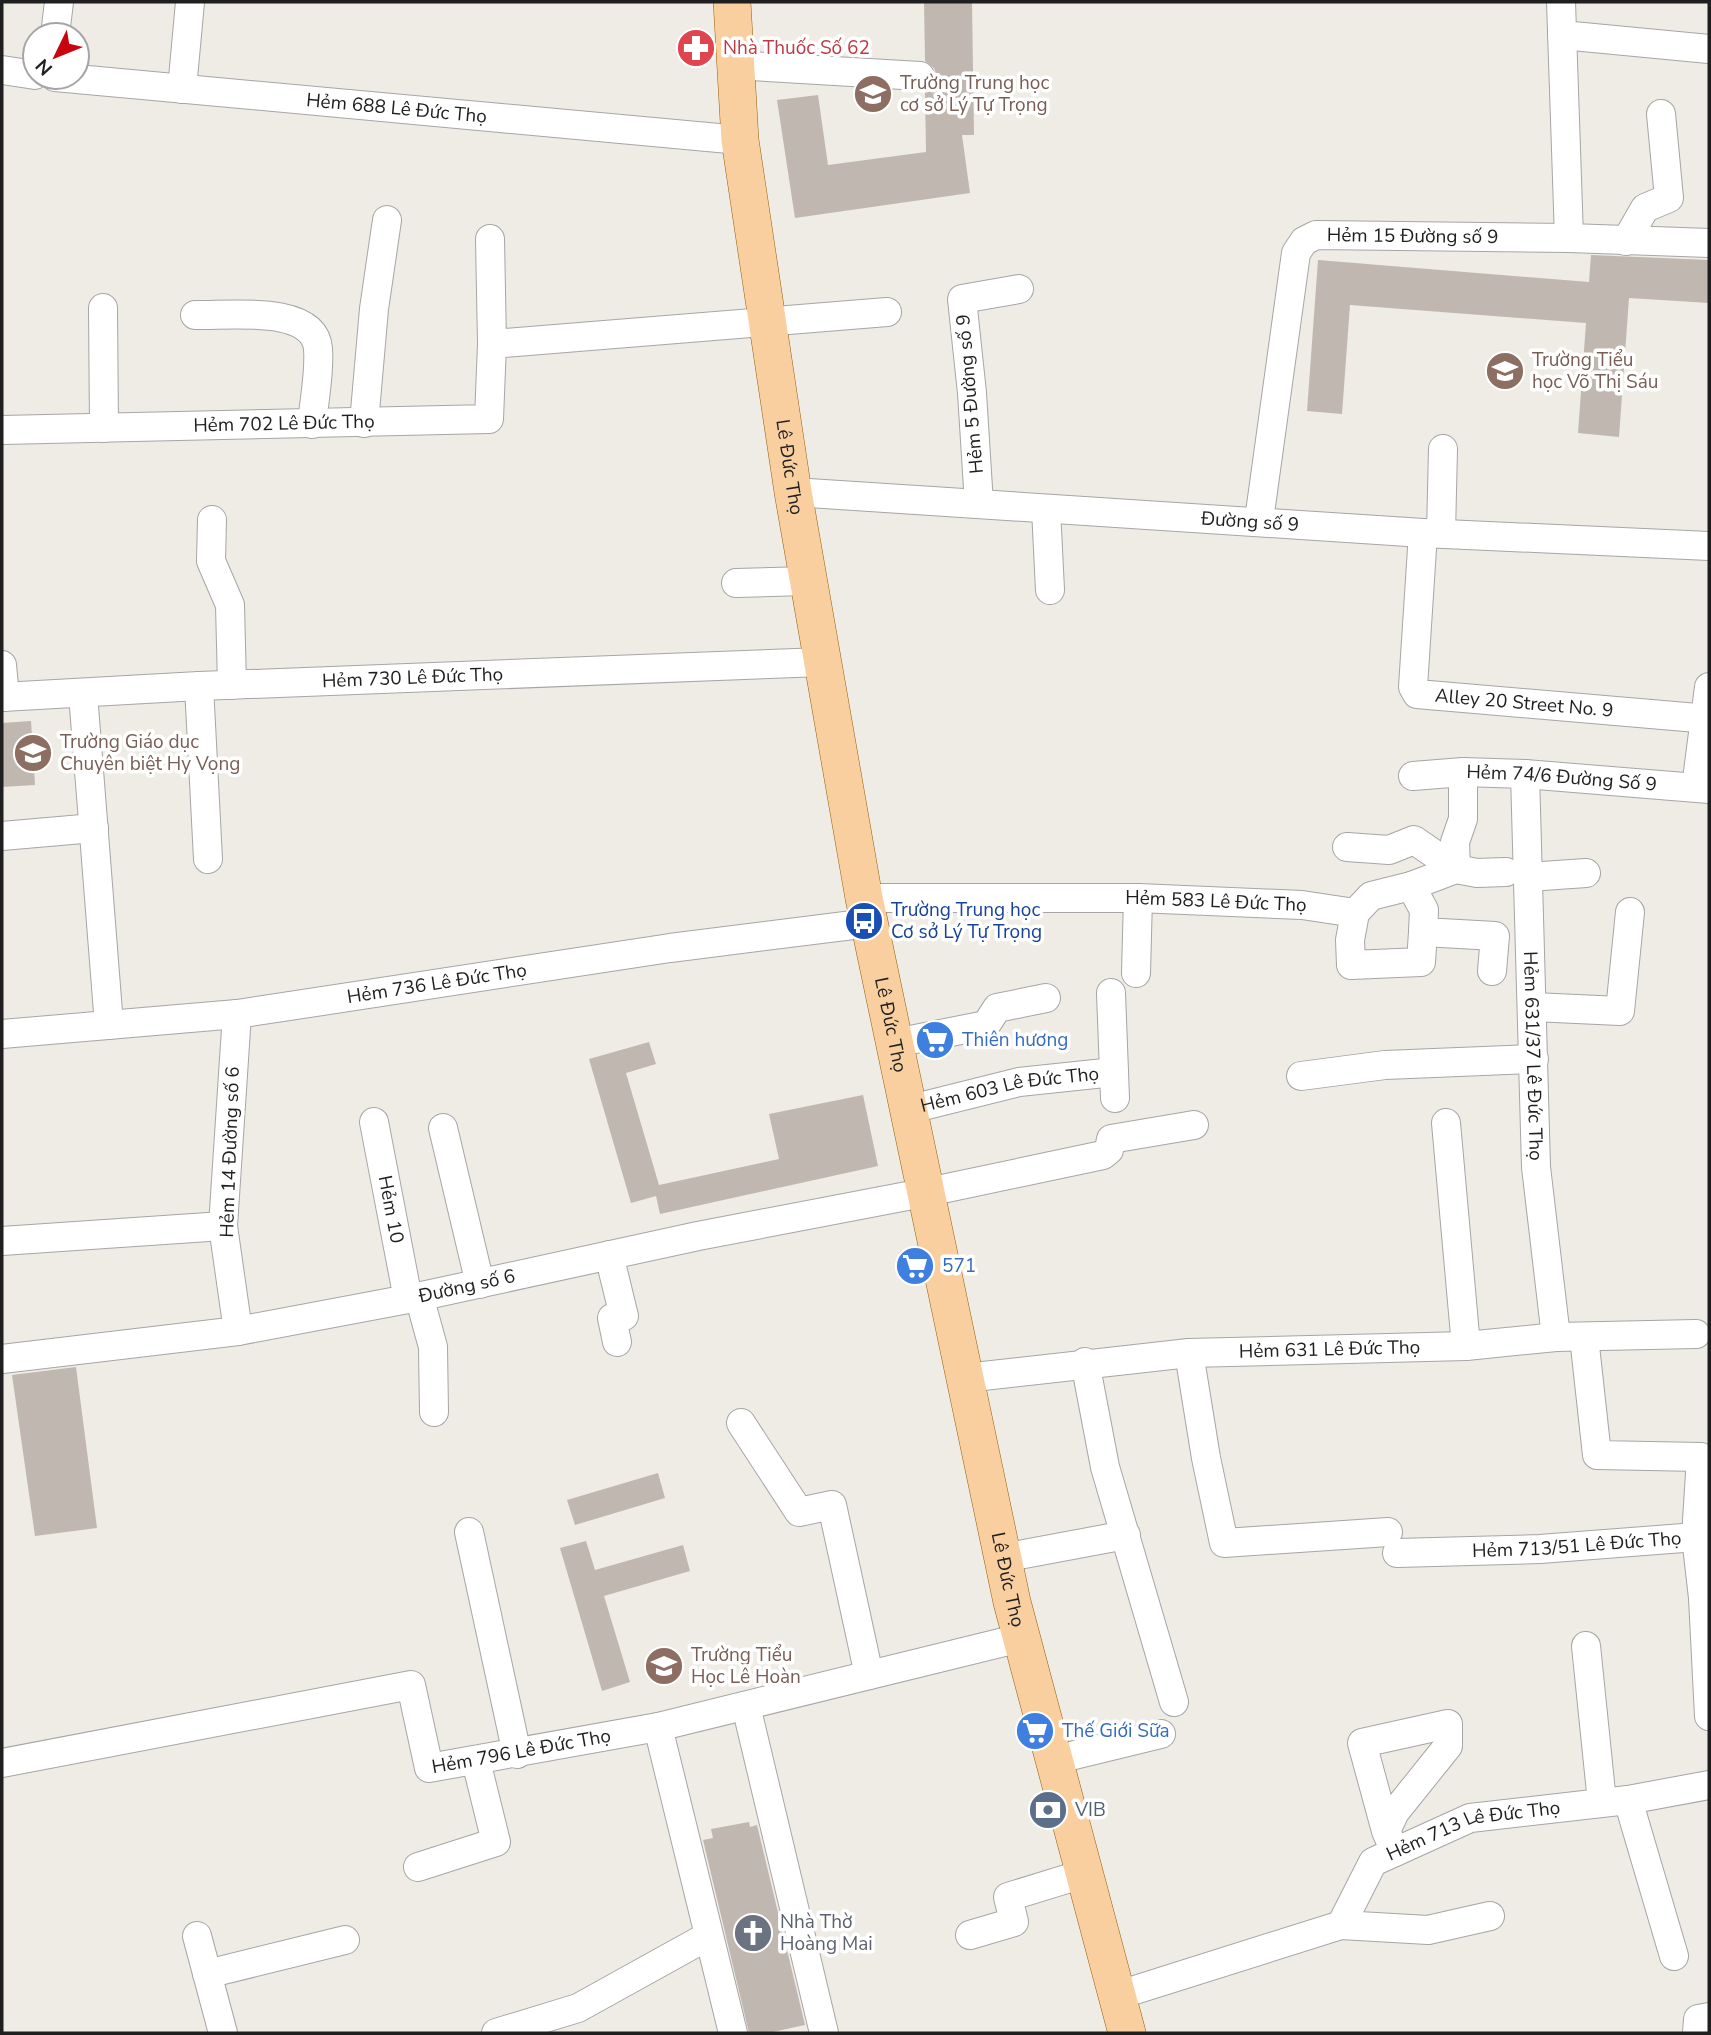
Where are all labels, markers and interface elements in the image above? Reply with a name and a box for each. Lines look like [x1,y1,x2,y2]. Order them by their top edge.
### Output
north arrow [21,21,91,91]
pharmacy icon: Nhà Thuốc Số 62 [675,27,717,69]
place label: Nhà Thuốc Số 62 [723,35,870,61]
text: N [30,53,59,81]
place label: Trường Trung học cơ sở Lý Tự Trọng [900,70,1049,118]
school or university icon: Trường Trung học cơ sở Lý Tự Trọng [852,73,894,115]
street label: Hẻm 688 Lê Đức Thọ [305,87,488,130]
street label: Hẻm 15 Đường số 9 [1327,222,1499,250]
street label: Hẻm 5 Đường số 9 [950,313,990,475]
place label: Trường Tiểu học Võ Thị Sáu [1532,347,1658,395]
school or university icon: Trường Tiểu học Võ Thị Sáu [1484,350,1526,392]
street label: Hẻm 702 Lê Đức Thọ [193,409,375,439]
street label: Lê Đức Thọ [769,417,810,517]
street label: Đường số 9 [1199,506,1300,538]
street label: Hẻm 730 Lê Đức Thọ [321,661,504,694]
street label: Alley 20 Street No. 9 [1434,683,1615,724]
place label: Trường Giáo dục Chuyên biệt Hy Vọng [60,729,240,777]
school or university icon: Trường Giáo dục Chuyên biệt Hy Vọng [12,732,54,774]
street label: Hẻm 74/6 Đường Số 9 [1466,759,1658,798]
street label: Hẻm 583 Lê Đức Thọ [1125,885,1307,918]
place label: Trường Trung học Cơ sở Lý Tự Trọng [891,897,1042,945]
bus stop icon: Trường Trung học Cơ sở Lý Tự Trọng [843,900,885,942]
street label: Hẻm 631/37 Lê Đức Thọ [1517,951,1549,1161]
street label: Hẻm 736 Lê Đức Thọ [345,957,528,1010]
street label: Lê Đức Thọ [868,975,913,1075]
supermarket icon: Thiên hương [914,1019,956,1061]
place label: Thiên hương [962,1027,1068,1053]
street label: Hẻm 603 Lê Đức Thọ [918,1061,1100,1119]
street label: Hẻm 14 Đường số 6 [214,1066,246,1238]
street label: Hẻm 10 [372,1173,410,1246]
supermarket icon: 571 [894,1245,936,1287]
place label: 571 [942,1253,976,1279]
street label: Đường số 6 [415,1263,518,1310]
street label: Hẻm 631 Lê Đức Thọ [1239,1334,1421,1365]
street label: Hẻm 713/51 Lê Đức Thọ [1472,1525,1682,1564]
street label: Lê Đức Thọ [985,1530,1031,1630]
place label: Trường Tiểu Học Lê Hoàn [691,1642,801,1690]
school or university icon: Trường Tiểu Học Lê Hoàn [643,1645,685,1687]
supermarket icon: Thế Giới Sữa [1014,1710,1056,1752]
place label: Thế Giới Sữa [1062,1718,1170,1744]
street label: Hẻm 796 Lê Đức Thọ [430,1723,613,1780]
bank icon: VIB [1027,1789,1069,1831]
street label: Hẻm 713 Lê Đức Thọ [1382,1795,1562,1867]
place label: VIB [1074,1797,1106,1823]
place label: Nhà Thờ Hoàng Mai [780,1909,873,1957]
church icon: Nhà Thờ Hoàng Mai [732,1912,774,1954]

